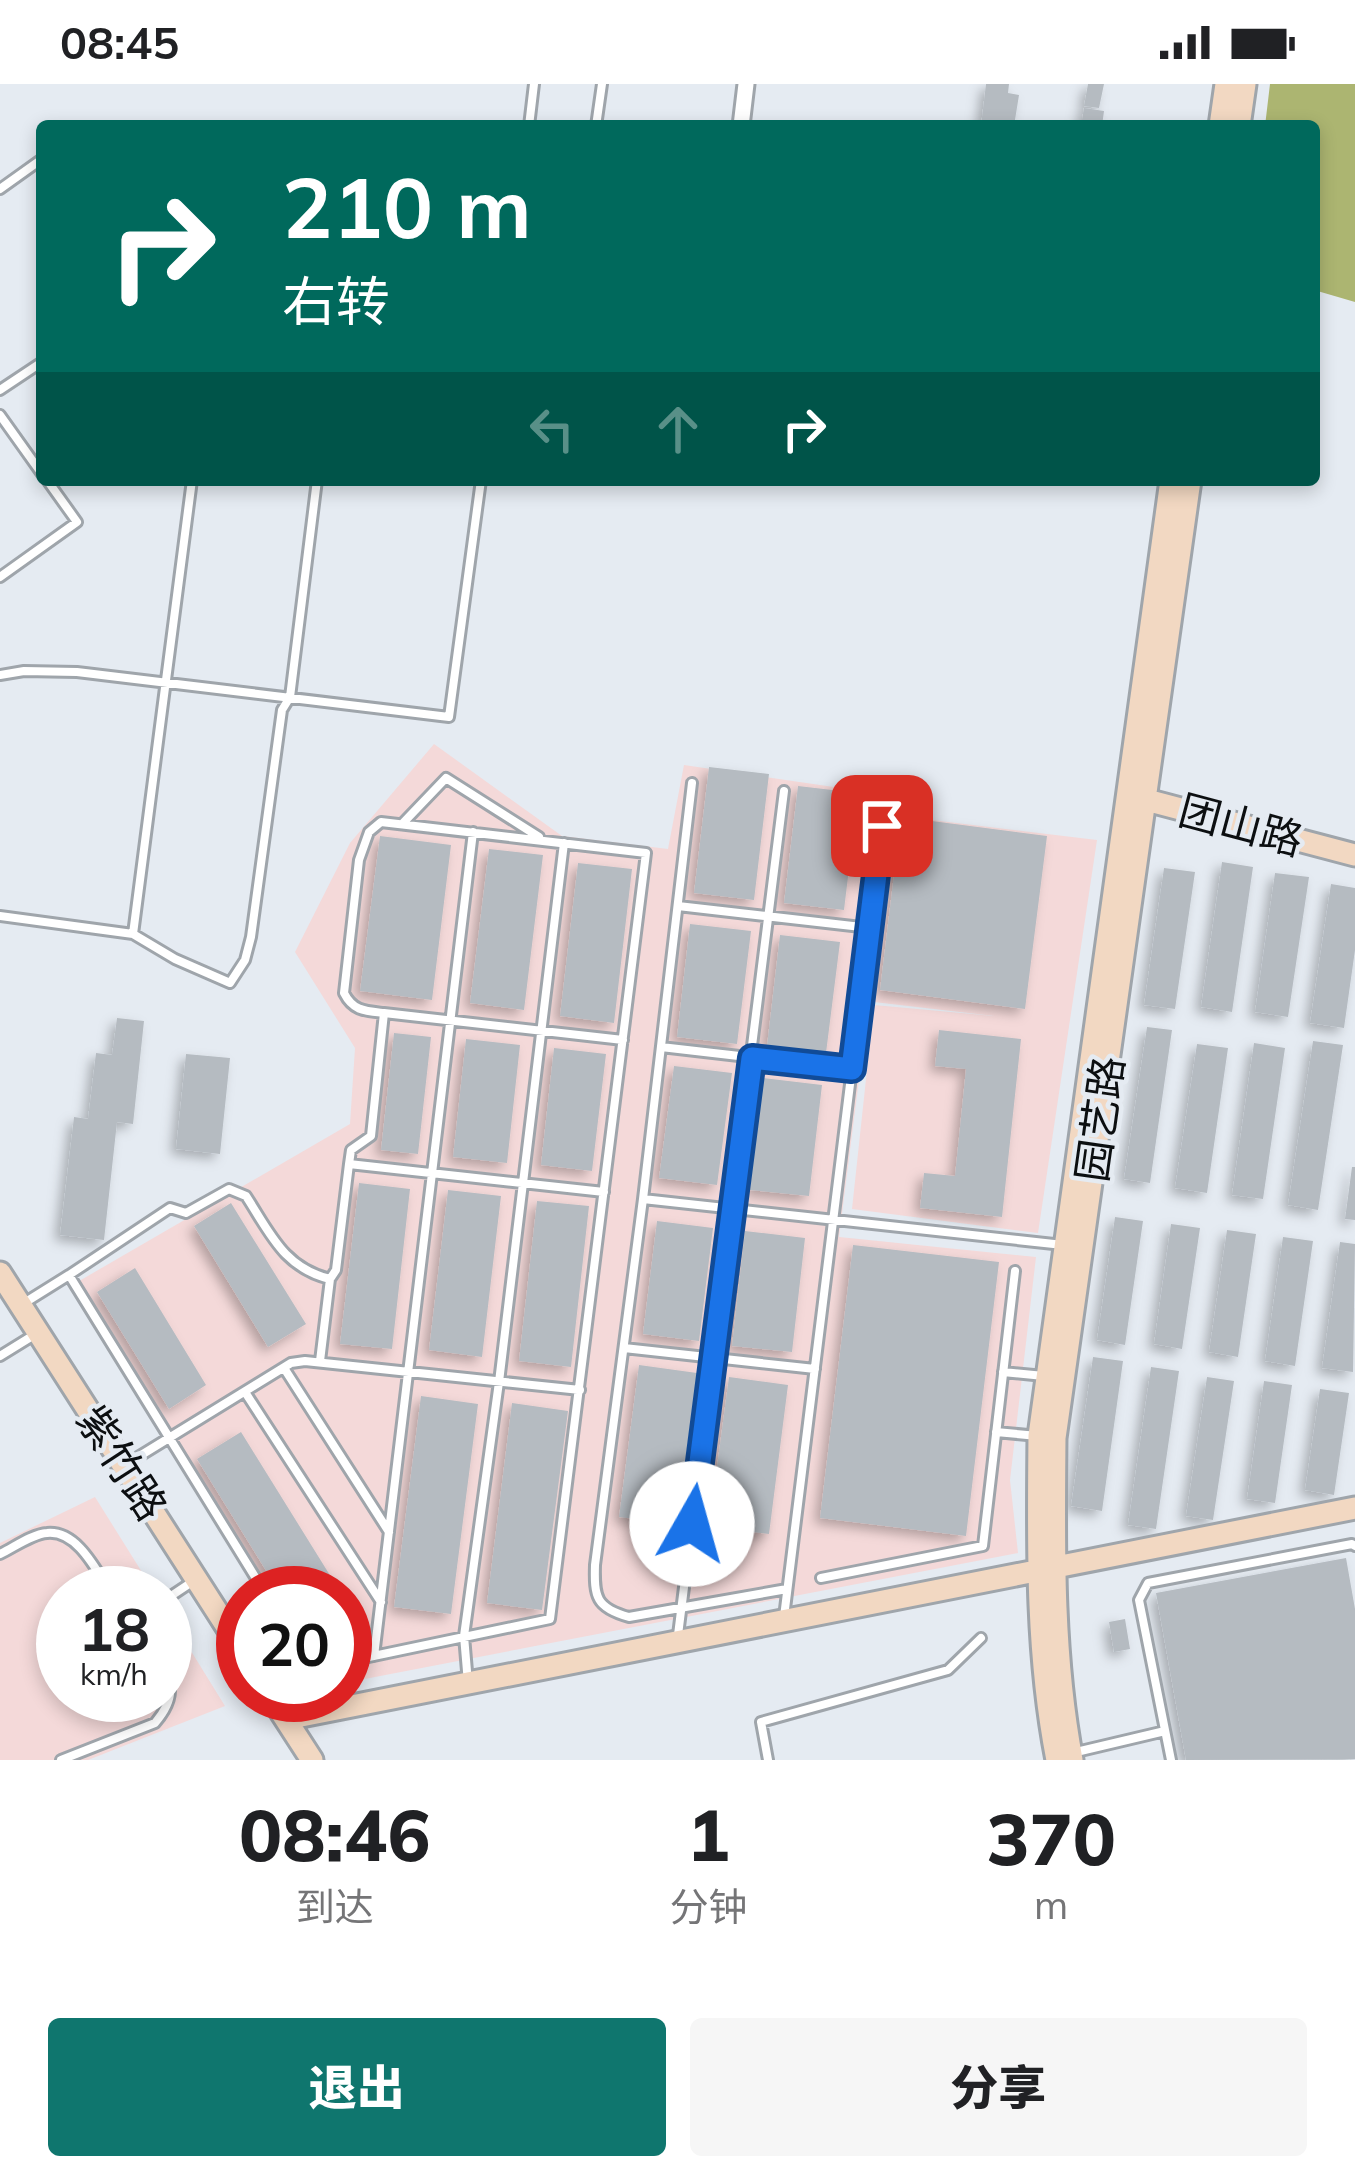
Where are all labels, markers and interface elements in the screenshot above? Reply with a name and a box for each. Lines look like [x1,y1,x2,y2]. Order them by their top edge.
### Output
text: 08:45 [60,14,179,70]
text: 210 m [282,154,532,259]
icon: right [84,168,240,324]
text: 右转 [282,267,390,335]
icon: left [519,396,585,462]
icon: ahead [645,396,711,462]
icon: right [771,396,837,462]
pin [831,775,933,877]
street label: 团山路 [1173,783,1309,866]
icon: arrive [849,793,915,859]
street label: 园艺路 [1064,1053,1135,1185]
street label: 紫竹路 [66,1395,179,1530]
position arrow [629,1461,755,1587]
speed limit sign: 20 [216,1566,372,1722]
text: 18 [78,1591,150,1666]
text: km/h [80,1655,148,1693]
text: 08:46 [239,1789,430,1879]
text: 1 [687,1789,730,1879]
text: 370 [986,1793,1116,1883]
text: m [1034,1880,1068,1929]
text: 到达 [296,1882,374,1931]
text: 分钟 [669,1882,747,1931]
button: 退出 [48,2018,666,2156]
button: 分享 [690,2018,1307,2156]

